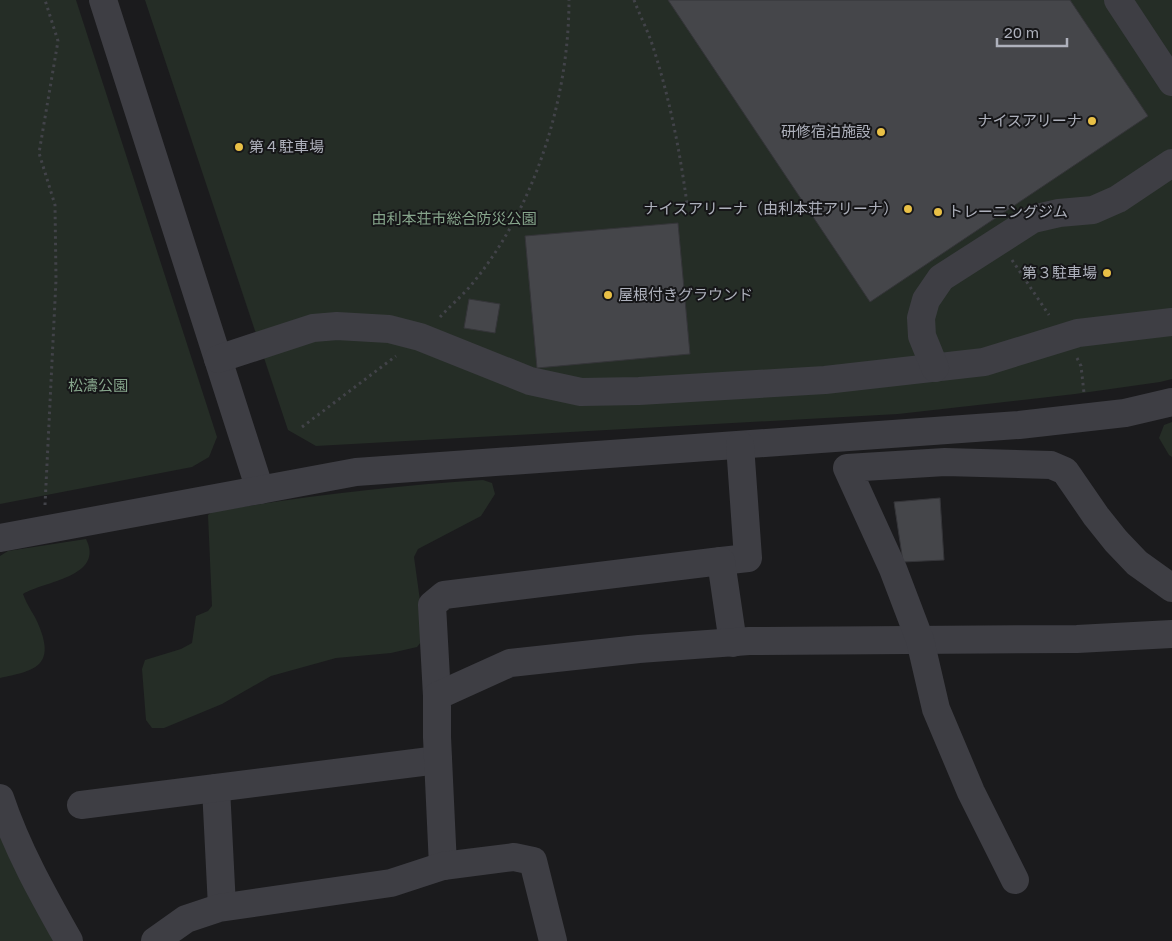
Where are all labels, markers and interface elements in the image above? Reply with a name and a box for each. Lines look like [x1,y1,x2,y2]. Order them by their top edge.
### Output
scale bar [997,15,1067,47]
text: 20 m [1004,23,1039,41]
place label: ナイスアリーナ [977,111,1082,129]
marker: ナイスアリーナ [1086,115,1098,127]
place label: 研修宿泊施設 [781,122,871,140]
marker: 研修宿泊施設 [875,126,887,138]
place label: 第４駐車場 [249,137,324,155]
marker: 第４駐車場 [233,141,245,153]
place label: ナイスアリーナ（由利本荘アリーナ） [643,199,898,217]
place label: トレーニングジム [948,202,1068,220]
marker: ナイスアリーナ（由利本荘アリーナ） [902,203,914,215]
marker: トレーニングジム [932,206,944,218]
park label: 由利本荘市総合防災公園 [371,209,537,227]
place label: 第３駐車場 [1022,263,1097,281]
marker: 第３駐車場 [1101,267,1113,279]
place label: 屋根付きグラウンド [618,285,753,303]
marker: 屋根付きグラウンド [602,289,614,301]
park label: 松濤公園 [68,376,128,394]

